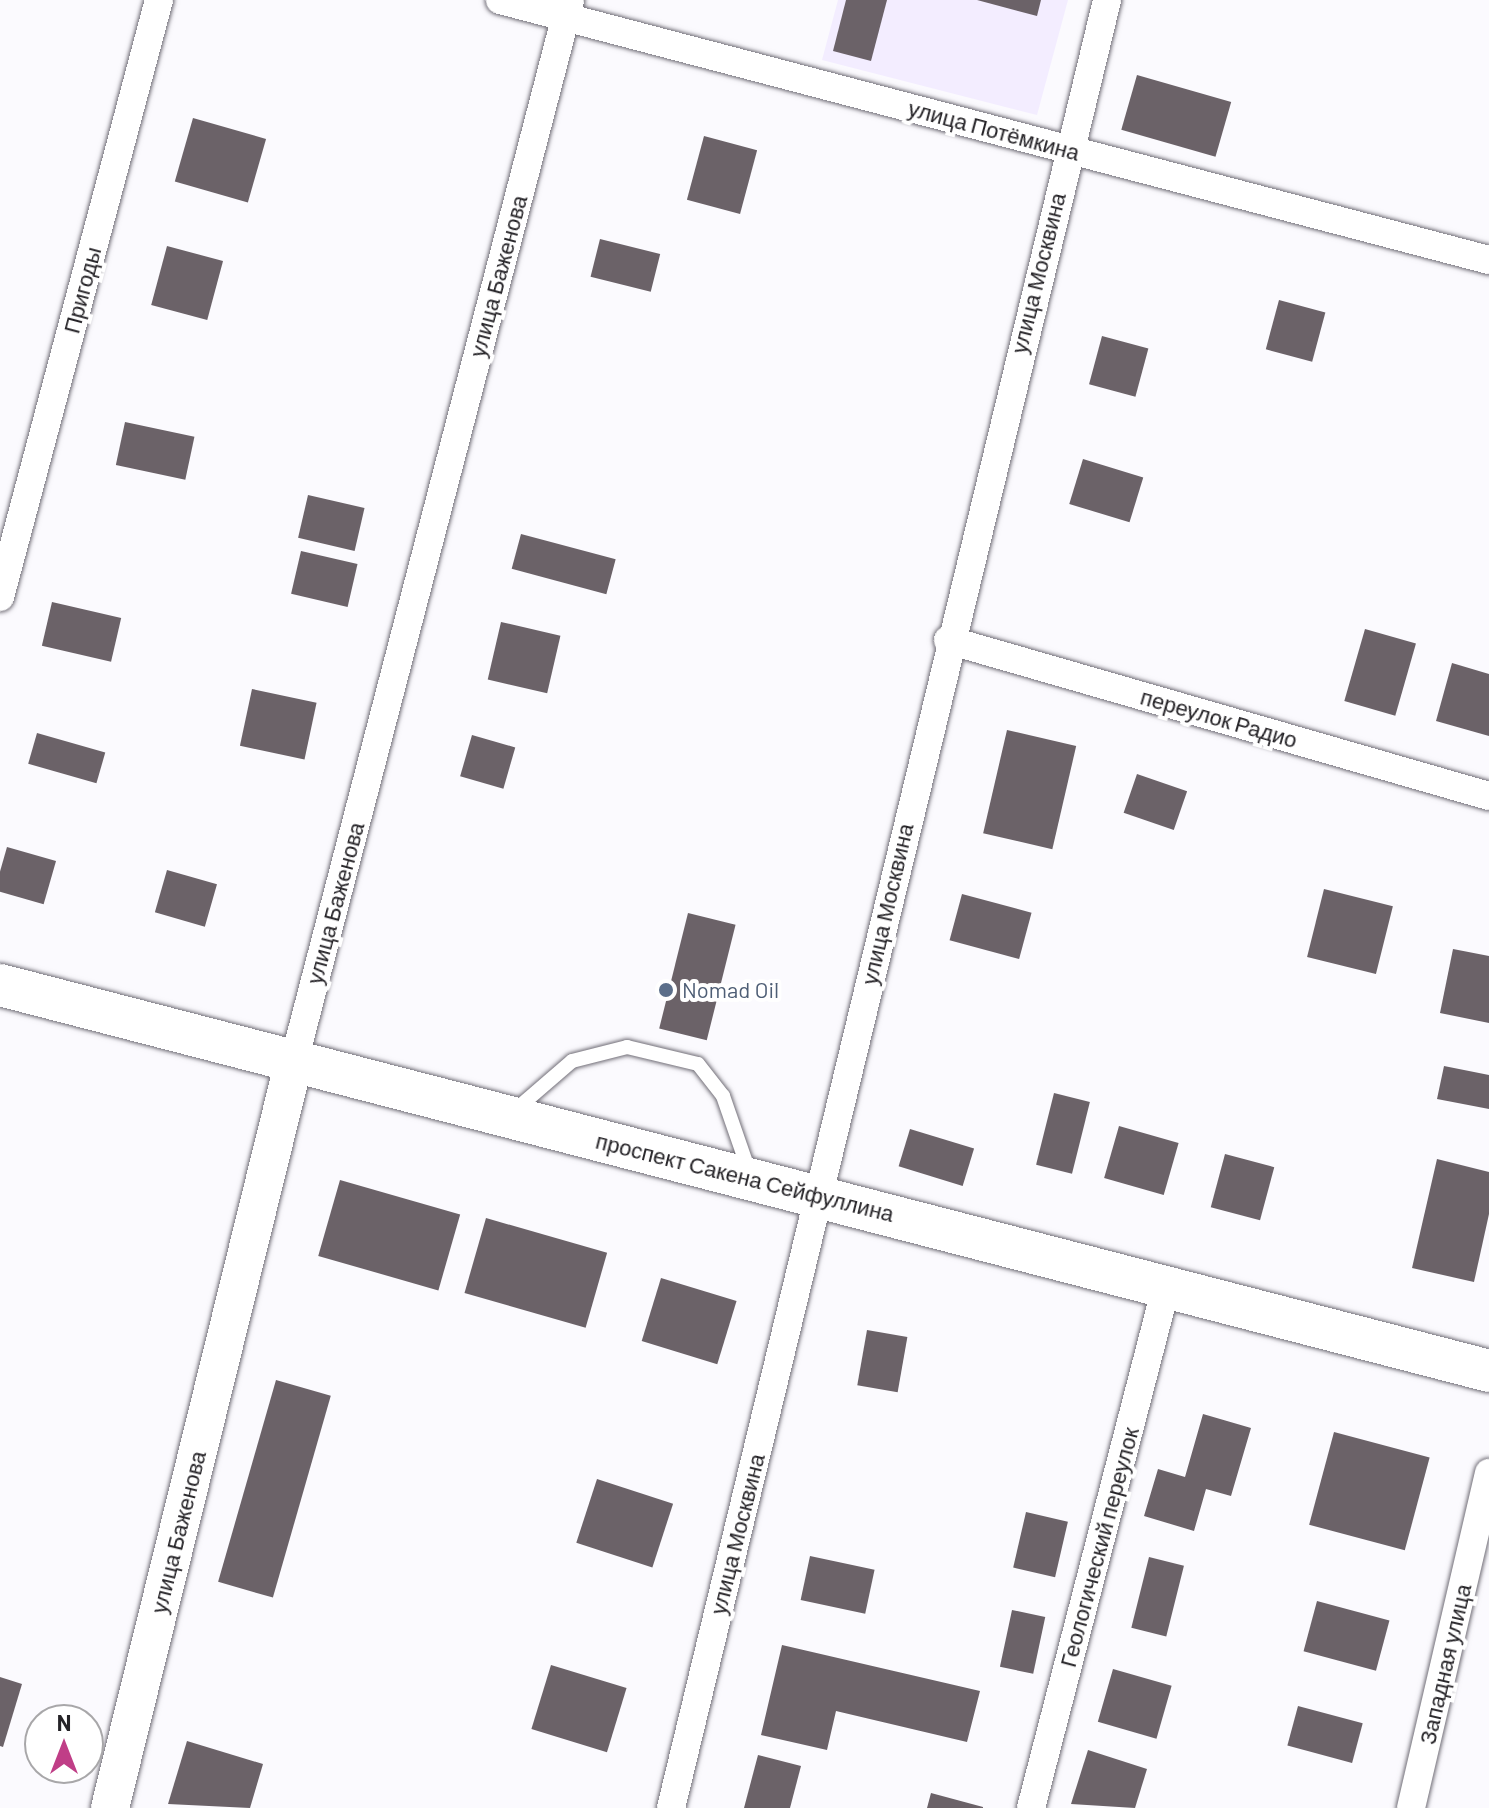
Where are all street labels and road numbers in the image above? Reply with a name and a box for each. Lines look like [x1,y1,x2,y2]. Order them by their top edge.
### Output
street label: улица Потёмкина [905,94,1083,166]
street label: улица Москвина [1005,190,1071,356]
street label: улица Баженова [464,192,532,360]
street label: Пригоды [58,244,106,336]
street label: переулок Радио [1138,683,1300,753]
street label: улица Баженова [301,819,369,987]
street label: улица Москвина [856,821,918,987]
street label: проспект Сакена Сейфуллина [593,1127,897,1227]
street label: Геологический переулок [1054,1424,1144,1670]
street label: улица Баженова [145,1448,211,1616]
street label: улица Москвина [704,1451,770,1617]
street label: Западная улица [1414,1581,1476,1747]

